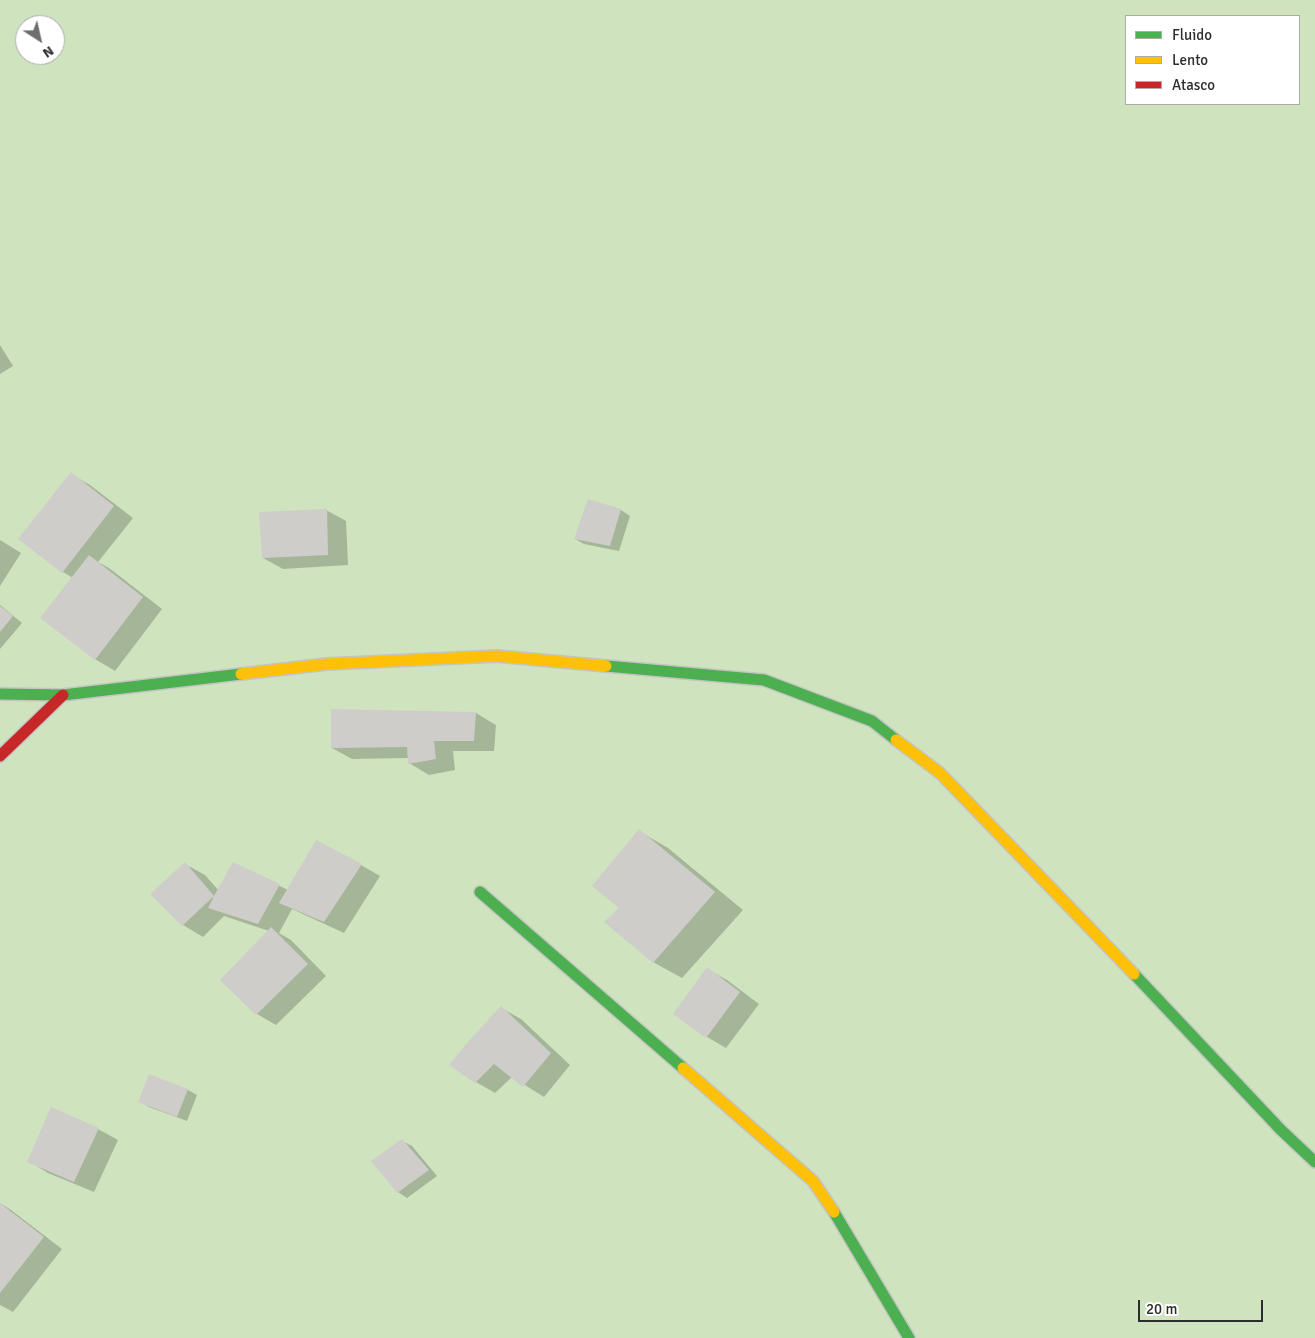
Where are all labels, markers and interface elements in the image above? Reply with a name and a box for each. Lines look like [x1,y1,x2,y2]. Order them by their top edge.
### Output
north arrow [15,15,65,65]
legend [1125,15,1300,105]
text: Fluido [1172,26,1212,44]
text: N [39,42,57,62]
text: Lento [1172,51,1208,69]
text: Atasco [1172,76,1215,94]
scale bar [1140,1290,1265,1322]
text: 20 m [1146,1300,1177,1318]

